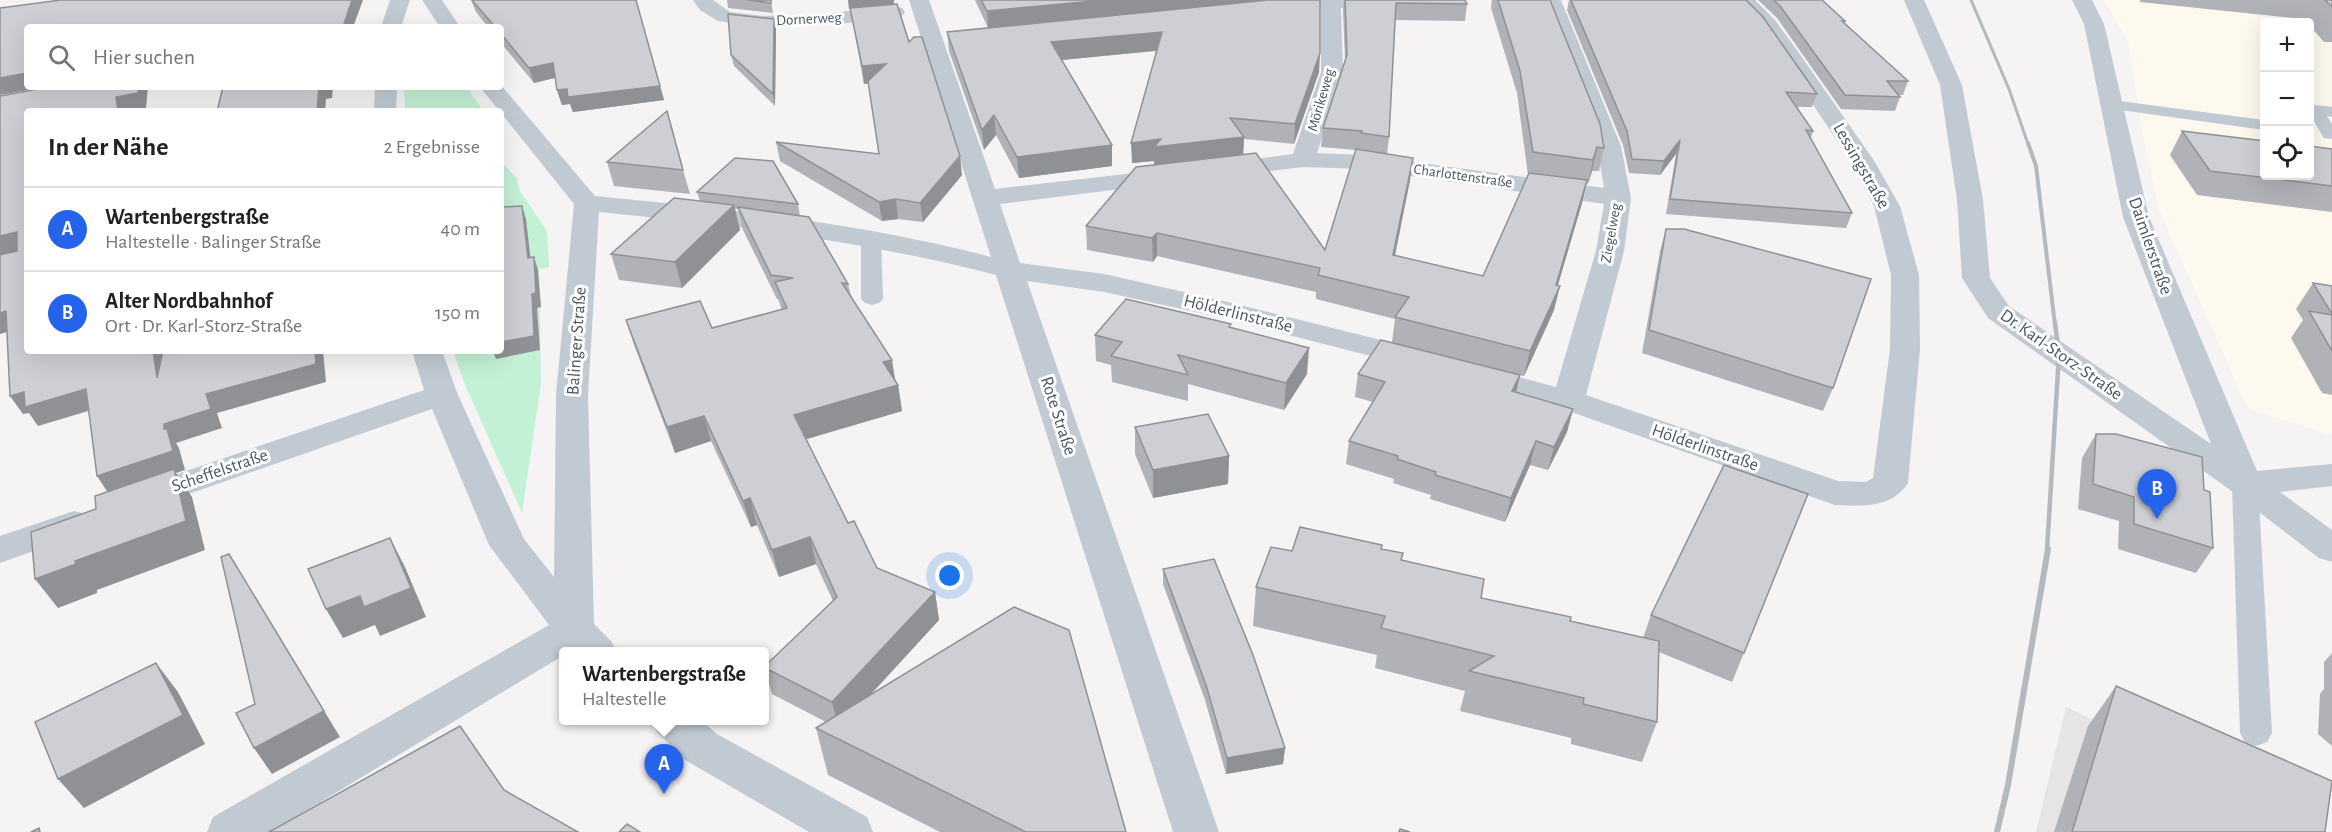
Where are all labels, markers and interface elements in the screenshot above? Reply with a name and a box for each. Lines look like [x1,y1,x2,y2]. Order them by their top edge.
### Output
street label: Dornerweg [776,10,843,28]
map controls [2260,18,2314,180]
button: + [2260,18,2314,72]
search box [24,24,504,90]
icon: search [45,41,78,74]
text: Hier suchen [93,46,195,68]
street label: Mörikeweg [1305,66,1337,133]
button: − [2260,72,2314,126]
street label: Lessingstraße [1829,120,1893,212]
button: locate [2260,126,2314,180]
text: In der Nähe [48,134,168,160]
text: 2 Ergebnisse [383,137,480,157]
street label: Charlottenstraße [1413,162,1513,190]
street label: Daimlerstraße [2125,195,2175,297]
street label: Ziegelweg [1598,201,1624,264]
text: Wartenbergstraße [105,206,269,228]
text: A [62,219,74,239]
text: 40 m [441,219,480,239]
text: Haltestelle · Balinger Straße [105,232,321,252]
street label: Balinger Straße [564,286,590,396]
text: Alter Nordbahnhof [105,290,272,312]
street label: Hölderlinstraße [1182,292,1294,336]
text: B [62,303,73,323]
text: 150 m [435,303,480,323]
street label: Dr. Karl-Storz-Straße [1997,306,2125,404]
text: Ort · Dr. Karl-Storz-Straße [105,316,302,336]
street label: Rote Straße [1037,375,1079,457]
street label: Hölderlinstraße [1649,421,1761,475]
street label: Scheffelstraße [169,446,271,496]
pin: B [2138,470,2176,519]
your location [935,561,964,590]
popup [559,647,769,725]
text: Wartenbergstraße [582,663,746,685]
text: Haltestelle [582,689,667,709]
pin: A [644,744,684,794]

